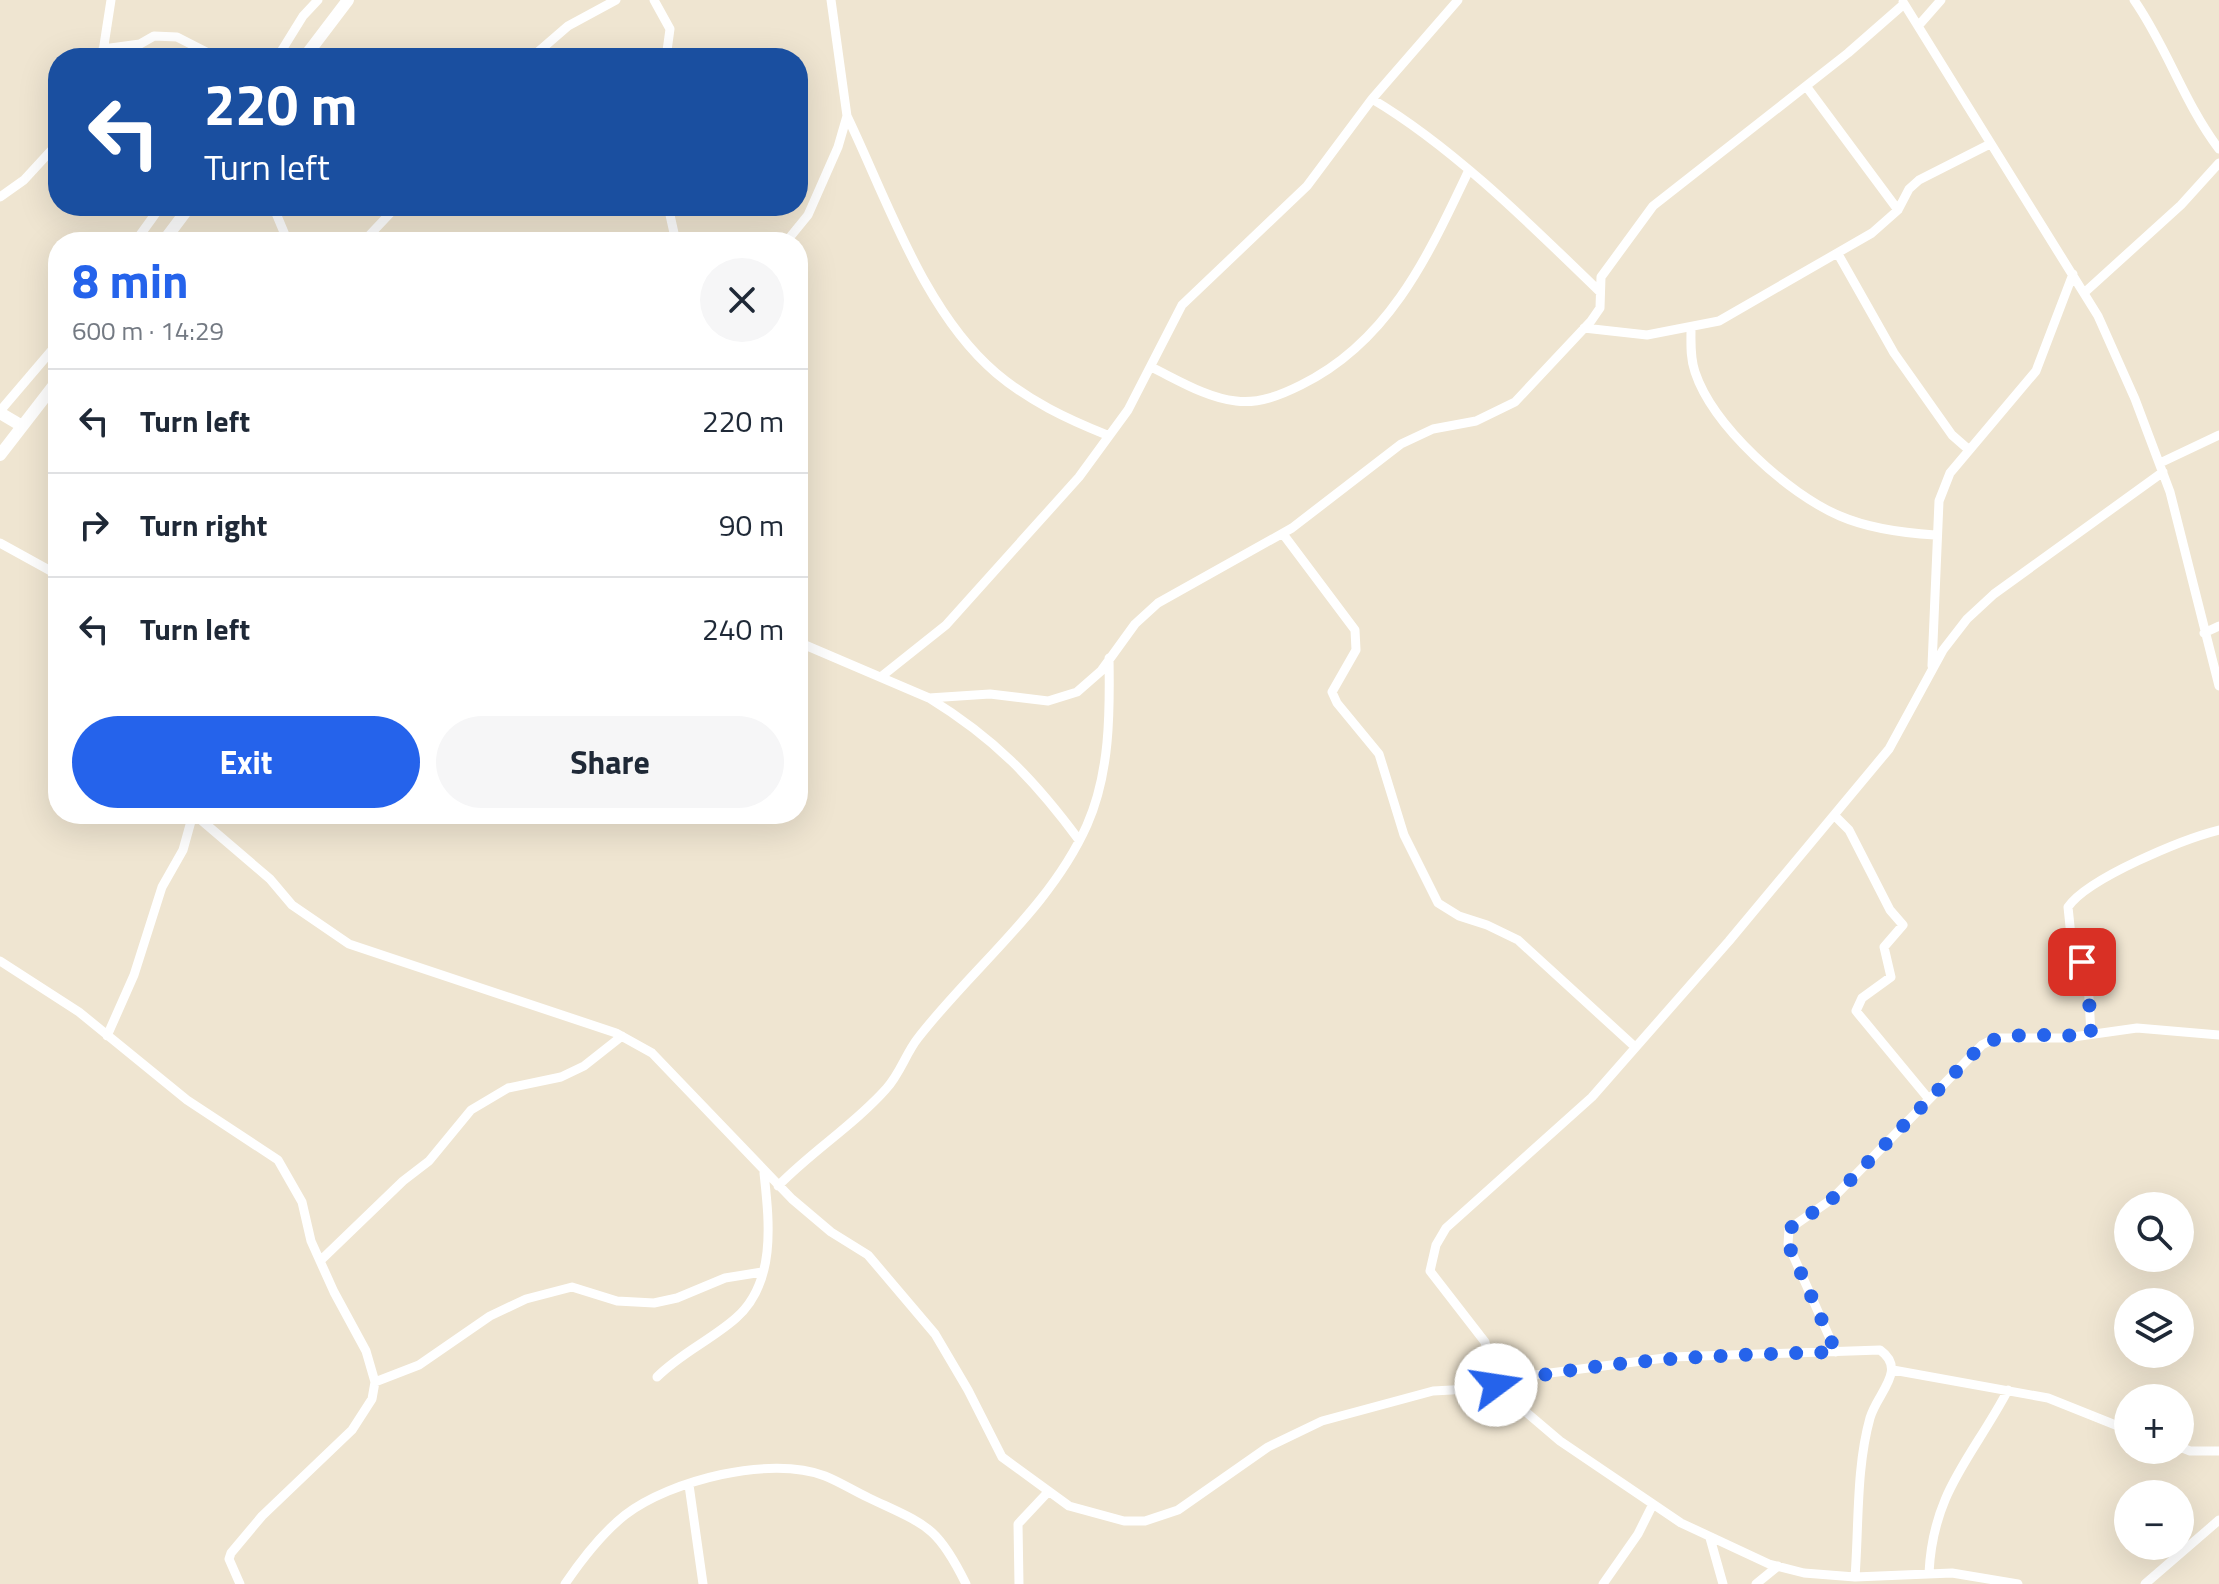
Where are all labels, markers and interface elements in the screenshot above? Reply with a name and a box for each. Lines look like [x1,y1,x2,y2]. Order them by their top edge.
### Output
text: 220 m [204,62,357,147]
icon: left [72,80,176,184]
text: Turn left [204,139,330,194]
text: 8 min [72,244,189,317]
button: close [700,258,784,342]
text: 600 m · 14:29 [72,311,224,350]
text: Turn left [140,398,250,444]
text: 220 m [702,398,784,444]
icon: left [72,399,116,443]
text: Turn right [140,502,268,548]
text: 90 m [719,502,784,548]
icon: right [72,503,116,547]
text: Turn left [140,606,250,652]
text: 240 m [702,606,784,652]
icon: left [72,607,116,651]
button: Exit [72,716,420,808]
button: Share [436,716,784,808]
pin [2048,928,2116,996]
icon: arrive [2060,940,2104,984]
map controls [2114,1192,2194,1560]
button: search [2114,1192,2194,1272]
button: layers [2114,1288,2194,1368]
position arrow [1454,1343,1538,1427]
button: + [2114,1384,2194,1464]
button: − [2114,1480,2194,1560]

